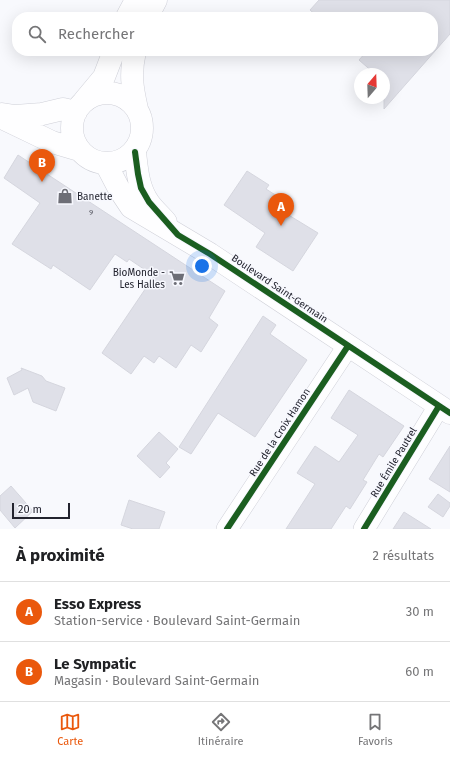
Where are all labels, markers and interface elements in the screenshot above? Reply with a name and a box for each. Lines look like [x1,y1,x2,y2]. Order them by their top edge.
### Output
search box [12,12,438,56]
icon: search [26,23,48,45]
text: Rechercher [58,25,134,43]
north arrow [354,68,390,104]
pin: B [29,149,55,182]
shop icon: Banette [56,187,74,205]
place label: Banette [77,191,112,203]
pin: A [268,193,294,226]
house number: 9 [89,208,93,217]
street label: Boulevard Saint-Germain [229,252,330,326]
your location [192,256,212,276]
place label: BioMonde - Les Halles [113,267,165,291]
supermarket icon: BioMonde - Les Halles [168,269,186,287]
street label: Rue de la Croix Hamon [247,386,313,479]
street label: Rue Émile Pautrel [366,424,420,500]
scale bar [12,501,70,520]
text: 20 m [18,503,42,516]
text: À proximité [16,545,105,566]
text: 2 résultats [373,548,434,563]
text: Esso Express [54,595,141,613]
text: A [25,604,33,619]
text: 30 m [406,604,434,619]
text: Station-service · Boulevard Saint-Germain [54,613,300,628]
text: Le Sympatic [54,655,136,673]
text: B [25,664,33,679]
text: 60 m [405,664,434,679]
text: Magasin · Boulevard Saint-Germain [54,673,259,688]
tab: Carte [57,711,83,748]
tab: Itinéraire [198,711,243,748]
tab: Favoris [358,711,393,748]

